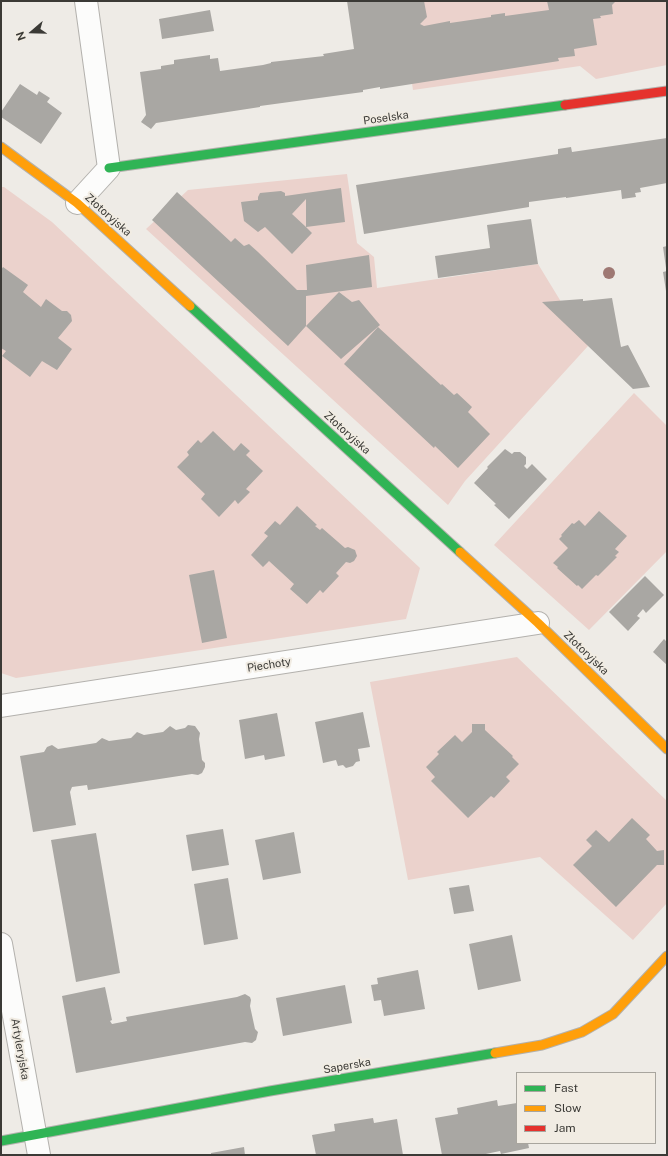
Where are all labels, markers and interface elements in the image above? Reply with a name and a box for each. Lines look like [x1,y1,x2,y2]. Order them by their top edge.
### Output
north arrow [12,12,52,52]
text: N [14,30,28,42]
street label: Poselska [362,108,410,128]
street label: Złotoryjska [82,191,134,239]
street label: Złotoryjska [321,409,373,457]
street label: Złotoryjska [561,628,611,678]
street label: Piechoty [246,655,292,675]
street label: Artyleryjska [8,1017,32,1081]
street label: Saperska [322,1055,372,1077]
legend [516,1072,656,1144]
text: Fast [554,1081,578,1095]
text: Slow [554,1101,581,1115]
text: Jam [554,1121,576,1135]

